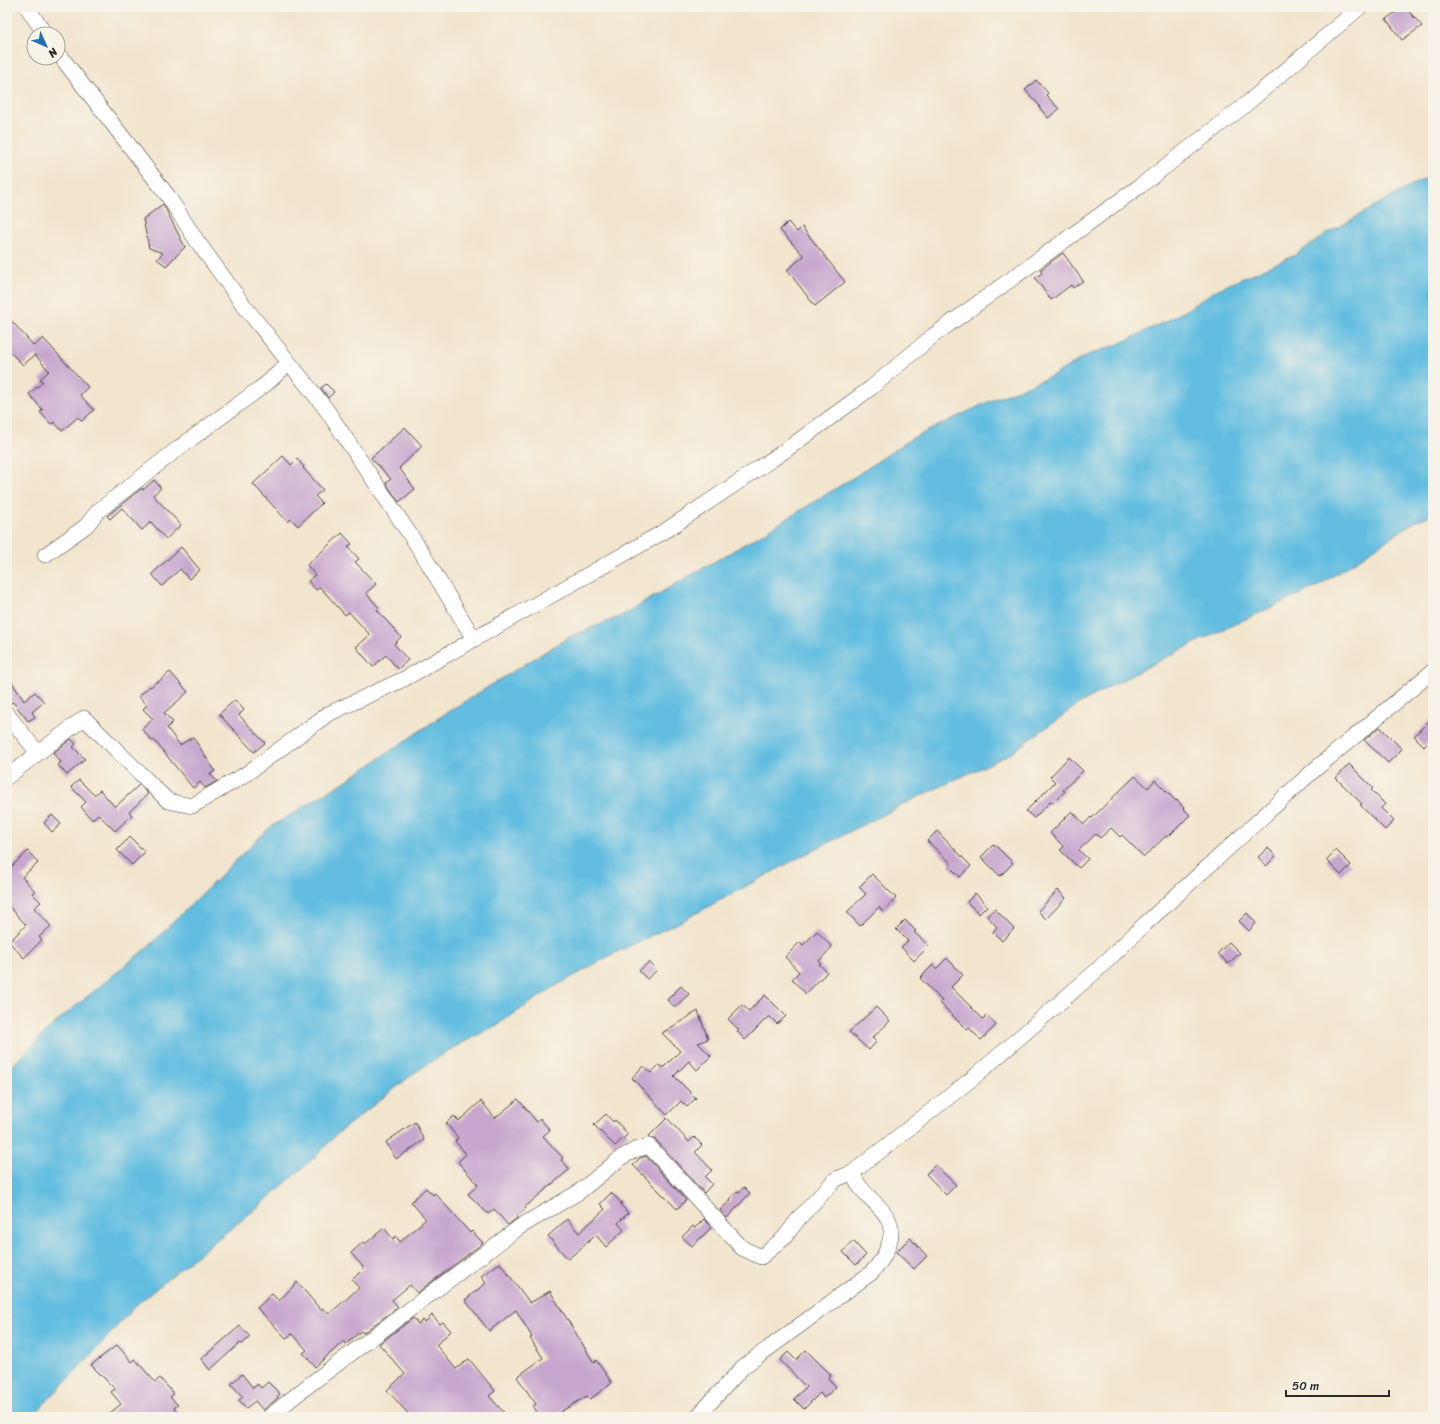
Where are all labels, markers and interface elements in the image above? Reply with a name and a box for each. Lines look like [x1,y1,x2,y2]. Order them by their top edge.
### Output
north arrow [26,26,66,66]
text: N [43,43,63,62]
scale bar [1286,1372,1389,1398]
text: 50 m [1292,1375,1319,1397]

